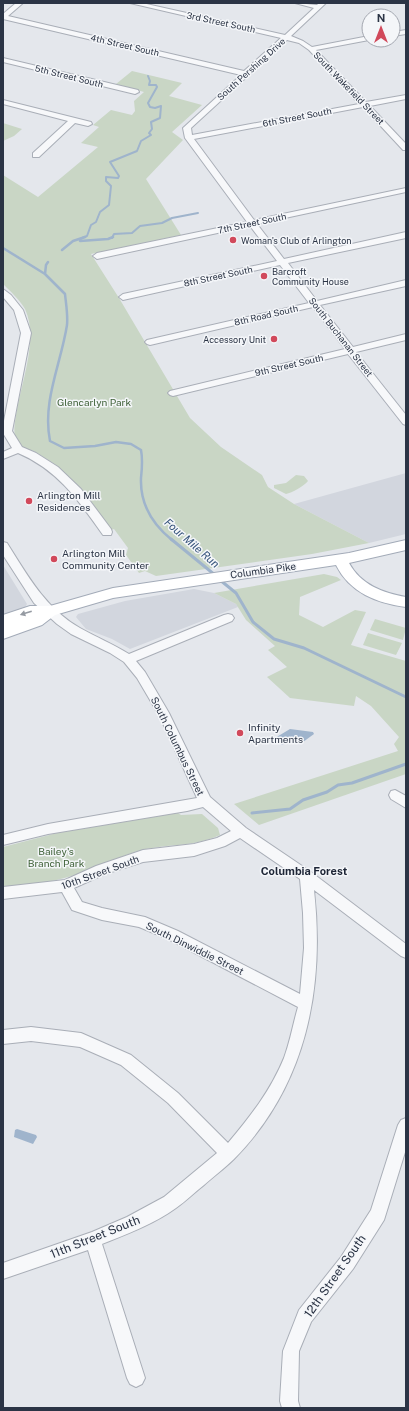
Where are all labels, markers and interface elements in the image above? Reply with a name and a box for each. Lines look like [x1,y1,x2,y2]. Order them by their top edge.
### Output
north arrow [361,8,401,48]
street label: 3rd Street South [186,9,256,35]
text: N [377,12,385,24]
street label: 4th Street South [90,32,160,58]
street label: South Pershing Drive [215,35,287,103]
street label: South Wakefield Street [311,49,387,127]
street label: 5th Street South [34,62,104,90]
street label: 6th Street South [262,105,332,129]
street label: 7th Street South [217,210,287,236]
marker: Woman's Club of Arlington [228,235,238,245]
place label: Woman's Club of Arlington [241,235,351,246]
street label: 8th Street South [183,263,253,289]
place label: Barcroft Community House [272,266,349,287]
marker: Barcroft Community House [259,271,269,281]
street label: South Buchanan Street [307,295,376,379]
street label: 8th Road South [233,302,299,328]
place label: Accessory Unit [203,334,266,345]
marker: Accessory Unit [269,334,279,344]
street label: 9th Street South [254,352,324,378]
park label: Glencarlyn Park [57,396,131,408]
place label: Arlington Mill Residences [37,489,100,513]
marker: Arlington Mill Residences [24,496,34,506]
water label: Four Mile Run [162,516,222,570]
place label: Arlington Mill Community Center [62,547,149,571]
marker: Arlington Mill Community Center [49,554,59,564]
street label: Columbia Pike [229,559,297,581]
one-way arrow [20,610,32,616]
street label: South Columbus Street [149,695,207,798]
place label: Infinity Apartments [248,721,303,745]
marker: Infinity Apartments [235,728,245,738]
park label: Bailey's Branch Park [28,845,85,869]
street label: 10th Street South [60,852,141,892]
district label: Columbia Forest [261,865,348,877]
street label: South Dinwiddie Street [144,919,246,977]
street label: 11th Street South [48,1213,142,1261]
street label: 12th Street South [301,1232,369,1320]

